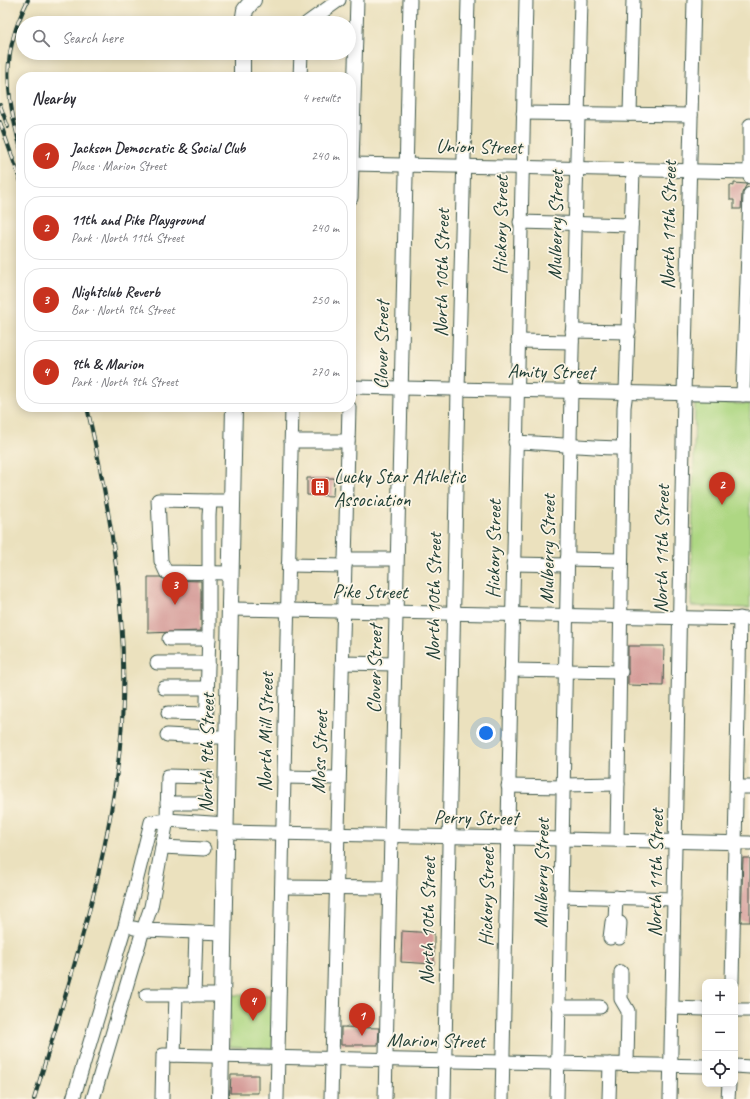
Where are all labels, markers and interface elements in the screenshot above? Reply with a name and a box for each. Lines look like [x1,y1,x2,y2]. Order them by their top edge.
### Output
search box [16,16,356,60]
icon: search [30,27,52,49]
text: Search here [62,29,123,48]
text: Nearby [32,88,75,109]
text: 4 results [302,90,340,106]
street label: Union Street [436,133,525,160]
text: Jackson Democratic & Social Club [71,139,245,158]
text: 1 [43,148,49,164]
text: 240 m [311,148,339,164]
text: Place · Marion Street [71,158,166,174]
street label: North 11th Street [655,158,682,289]
street label: Mulberry Street [542,168,569,280]
street label: Hickory Street [487,173,514,275]
street label: North 10th Street [428,206,455,337]
text: 11th and Pike Playground [71,211,204,230]
text: 2 [43,220,49,236]
text: 240 m [311,220,339,236]
text: Park · North 11th Street [71,230,184,246]
text: Nightclub Reverb [71,283,160,302]
text: 3 [43,292,49,308]
text: 250 m [311,292,339,308]
street label: Clover Street [368,297,395,390]
text: Bar · North 9th Street [71,302,175,318]
text: 9th & Marion [71,355,143,374]
street label: Amity Street [507,358,598,385]
text: 4 [43,364,49,380]
text: 270 m [311,364,339,380]
text: Park · North 9th Street [71,374,178,390]
place label: Lucky Star Athletic Association [334,464,466,512]
pin: 2 [709,472,735,505]
building icon: Lucky Star Athletic Association [309,476,331,498]
street label: North 11th Street [648,482,675,613]
street label: Mulberry Street [534,492,561,604]
street label: Hickory Street [480,497,507,599]
street label: North 10th Street [420,530,447,661]
pin: 3 [162,572,188,605]
street label: Pike Street [332,578,410,605]
street label: Clover Street [361,621,388,714]
street label: North Mill Street [252,670,279,792]
street label: North 9th Street [193,691,220,813]
street label: Moss Street [306,708,334,794]
your location [476,723,496,743]
street label: Perry Street [433,804,522,831]
street label: North 11th Street [642,806,669,937]
street label: Mulberry Street [528,816,555,928]
street label: Hickory Street [473,845,500,947]
street label: North 10th Street [414,854,441,985]
map controls [702,979,738,1087]
button: + [702,979,738,1015]
pin: 4 [240,988,266,1021]
pin: 1 [349,1003,375,1036]
button: − [702,1015,738,1051]
street label: Marion Street [387,1027,488,1054]
button: locate [702,1051,738,1087]

